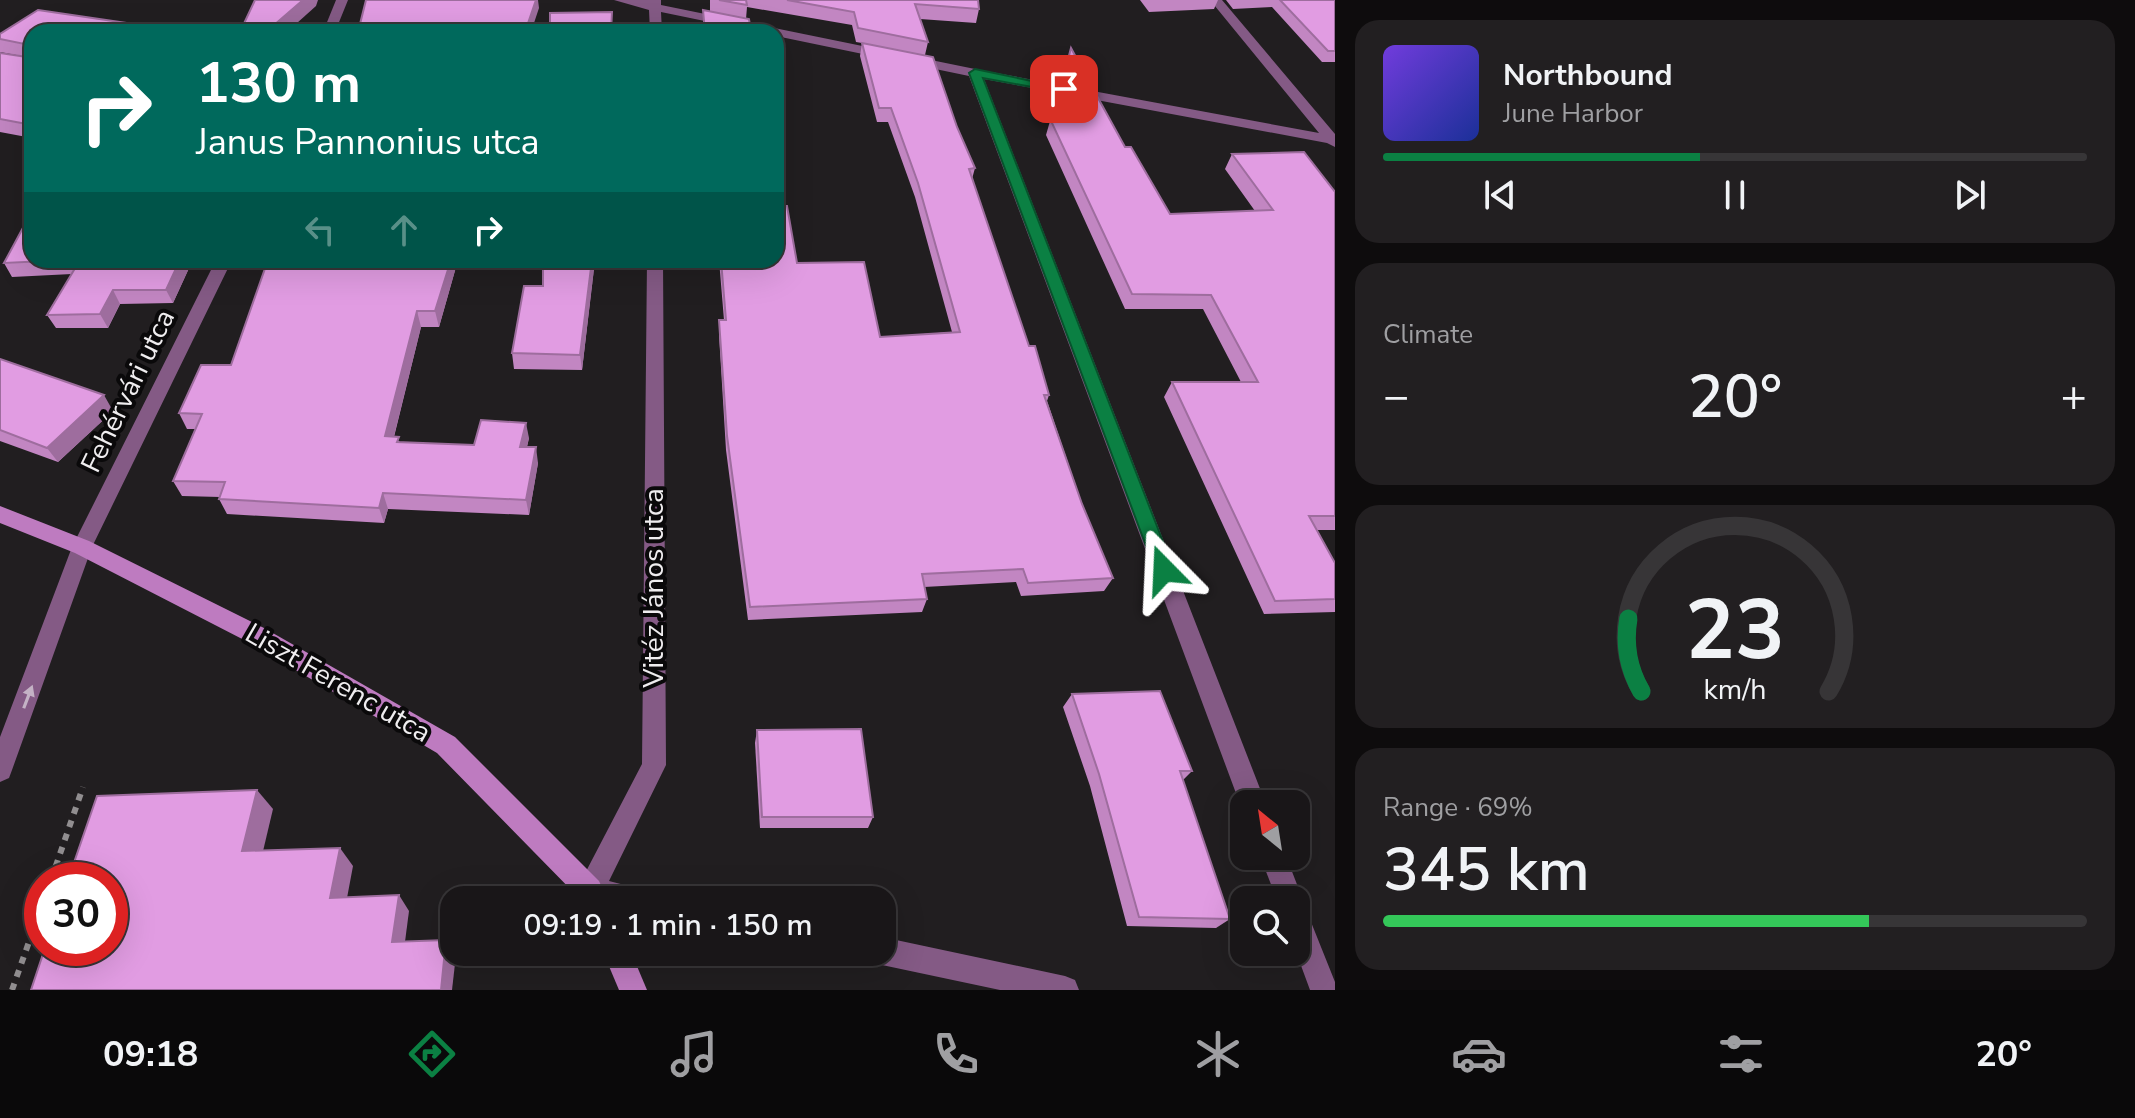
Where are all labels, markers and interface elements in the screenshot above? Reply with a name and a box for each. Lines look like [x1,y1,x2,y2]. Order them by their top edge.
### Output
text: 130 m [196,45,361,122]
pin [1030,55,1098,123]
text: Northbound [1503,55,1673,96]
icon: right [64,56,168,160]
icon: arrive [1042,67,1086,111]
text: June Harbor [1503,96,1643,131]
text: Janus Pannonius utca [196,118,540,167]
icon: previous [1478,173,1522,217]
icon: pause [1713,173,1757,217]
icon: next [1948,173,1992,217]
icon: left [298,208,342,252]
icon: ahead [382,208,426,252]
icon: right [466,208,510,252]
street label: Fehérvári utca [72,303,184,479]
text: Climate [1383,317,1473,352]
text: 20° [1688,356,1782,438]
text: − [1383,367,1409,427]
text: + [2061,367,2087,427]
street label: Vitéz János utca [635,488,673,689]
position arrow [1122,528,1206,612]
text: 23 [1685,574,1785,687]
street label: Liszt Ferenc utca [238,614,438,752]
text: km/h [1704,670,1766,709]
one-way arrow [22,685,35,709]
north arrow [1230,790,1310,870]
map controls [1230,790,1310,966]
text: Range · 69% [1383,790,1533,825]
text: 345 km [1383,829,1590,911]
speed limit sign: 30 [24,862,128,966]
button: search [1230,886,1310,966]
text: 09:19 · 1 min · 150 m [523,905,813,946]
icon: directions [404,1026,460,1082]
icon: music [666,1026,722,1082]
icon: phone [928,1026,984,1082]
icon: climate [1190,1026,1246,1082]
icon: car [1451,1026,1507,1082]
icon: filters [1713,1026,1769,1082]
text: 09:18 [103,1030,198,1079]
text: 20° [1975,1030,2032,1079]

